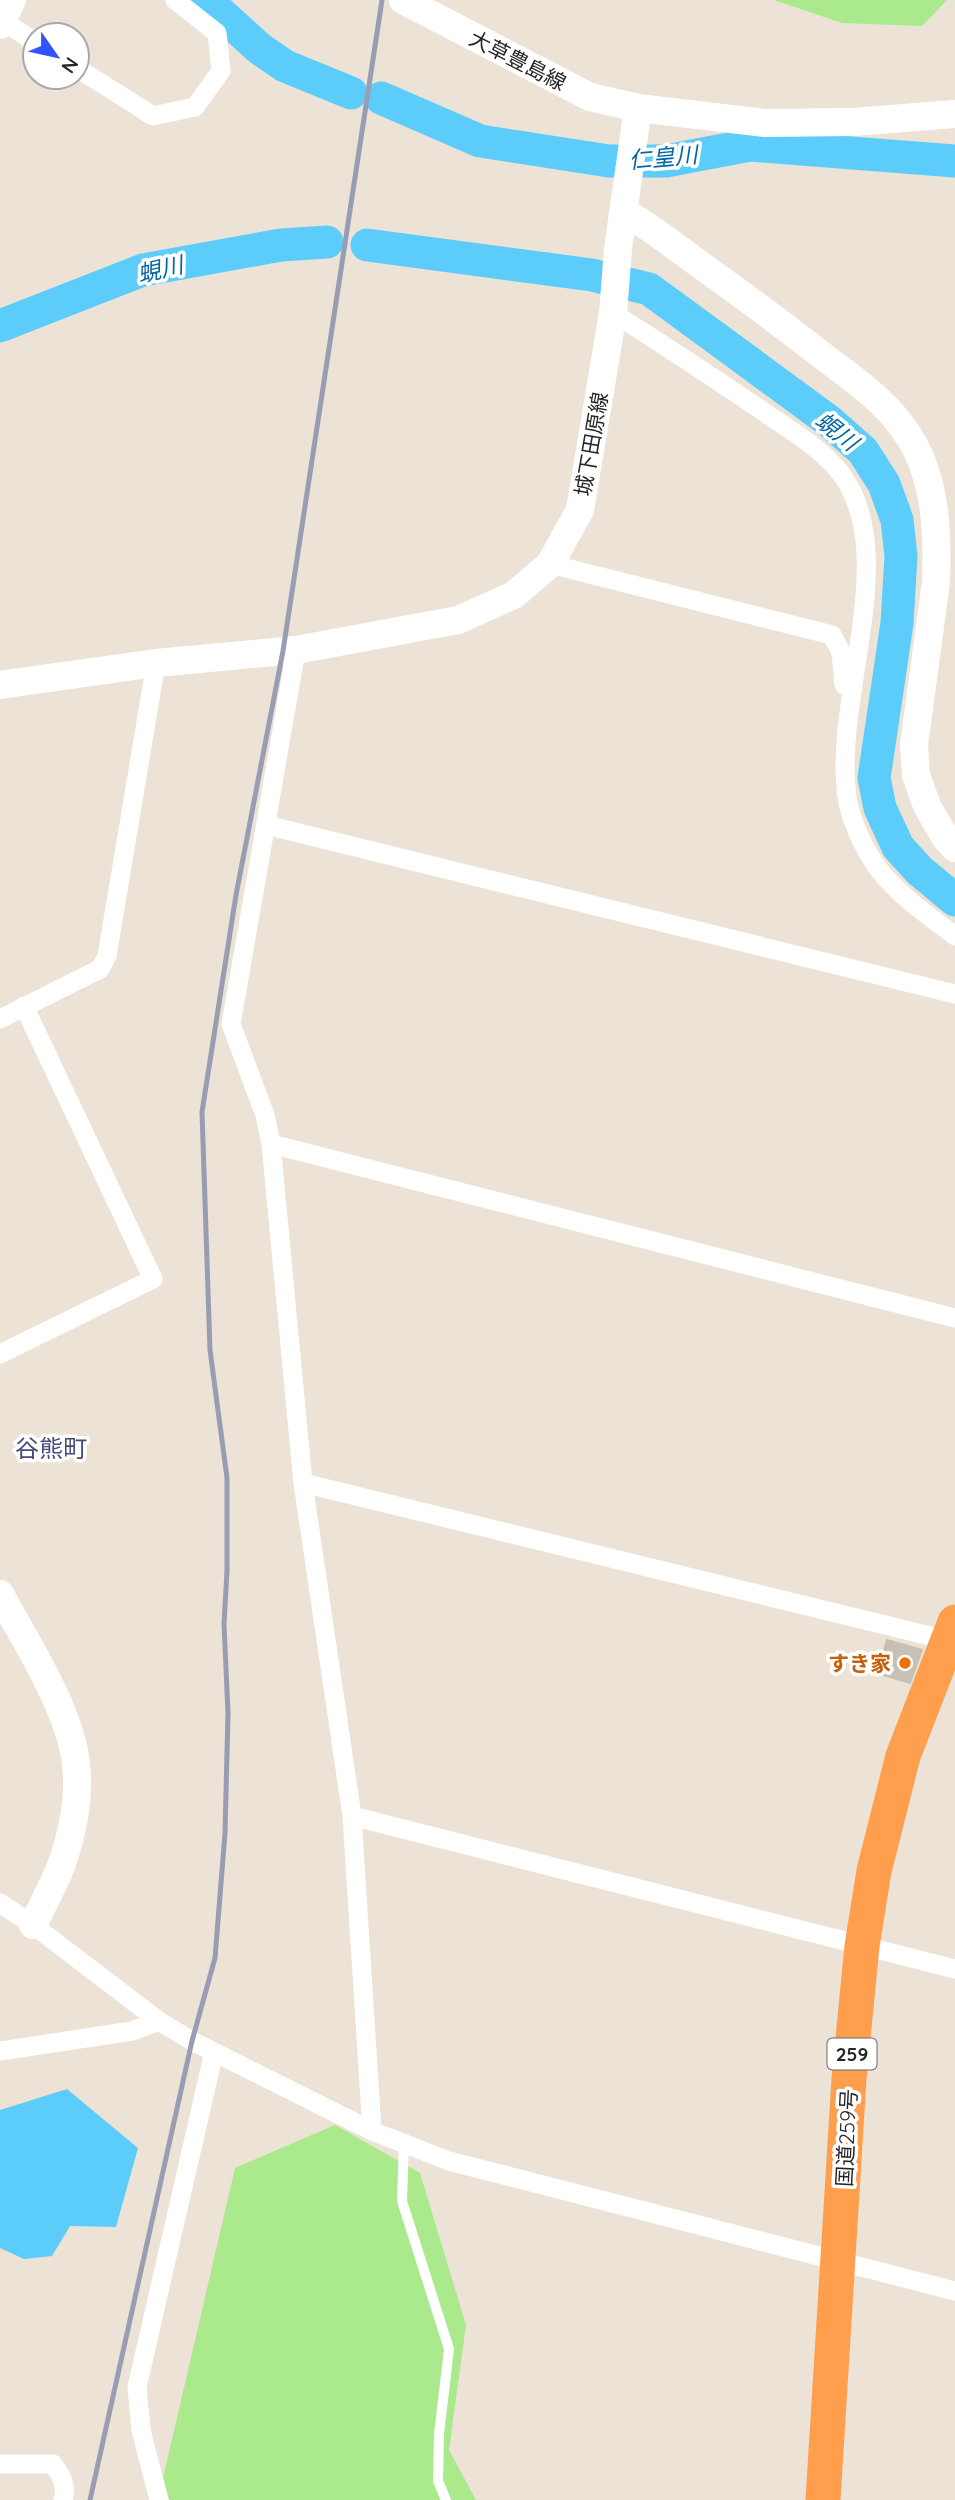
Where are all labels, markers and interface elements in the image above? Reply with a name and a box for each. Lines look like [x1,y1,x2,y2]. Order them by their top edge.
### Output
north arrow [21,21,91,91]
street label: 大草豊島線 [465,25,571,95]
text: N [56,53,84,78]
water label: 仁皇川 [627,139,702,174]
water label: 蜆川 [134,249,189,288]
street label: 城下田原線 [569,390,613,498]
water label: 蜆川 [810,405,866,458]
district label: 谷熊町 [15,1433,87,1463]
place label: すき家 [828,1650,891,1676]
marker: すき家 [897,1655,913,1671]
road number: 259 [828,2038,876,2070]
street label: 国道259号 [830,2088,862,2188]

